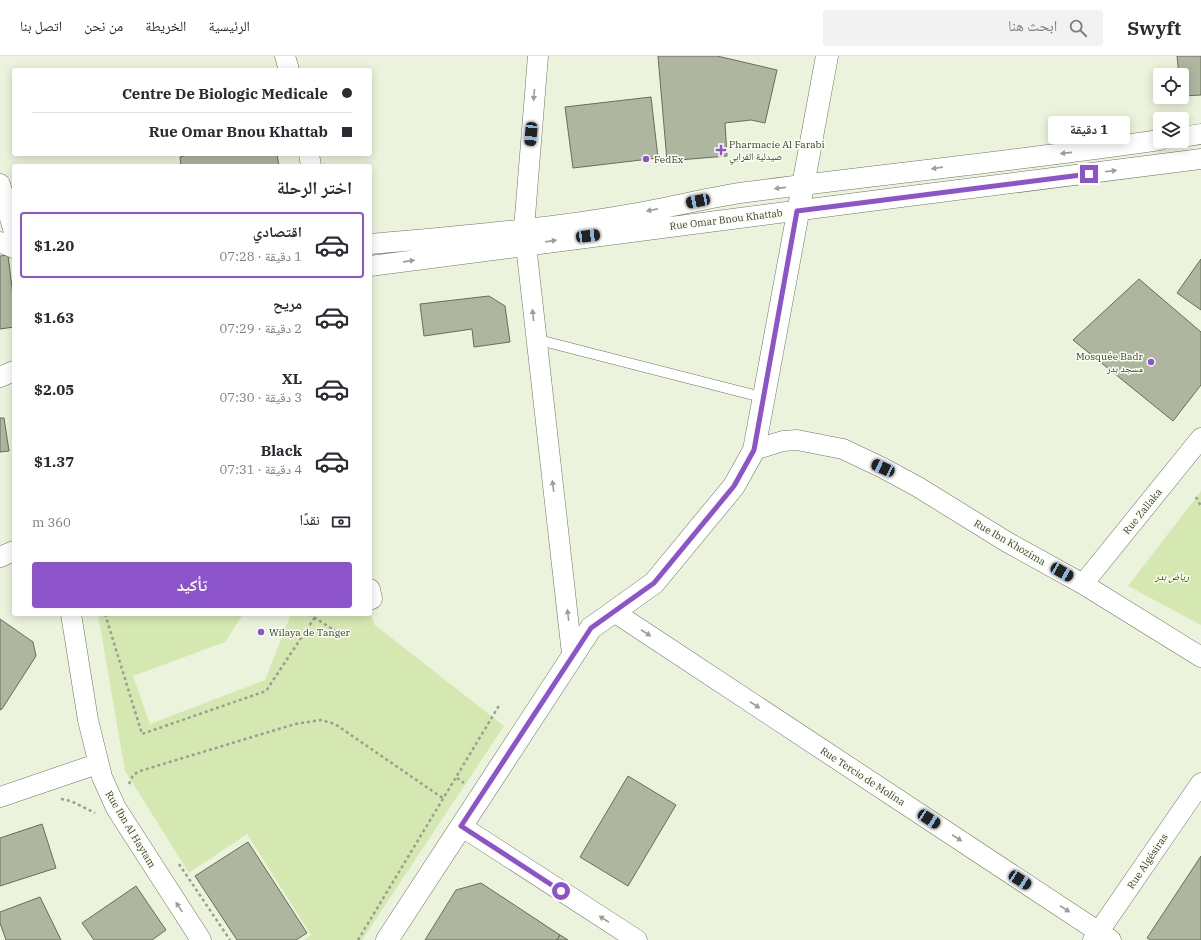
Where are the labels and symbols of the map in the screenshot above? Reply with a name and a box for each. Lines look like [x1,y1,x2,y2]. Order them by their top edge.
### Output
one-way arrow [531,89,538,101]
callout: 1 دقيقة [1048,116,1130,144]
car [524,122,538,146]
place label: Pharmacie Al Farabi صيدلية الفرابي [729,138,825,165]
marker: Pharmacie Al Farabi صيدلية الفرابي [716,145,726,155]
one-way arrow [1060,150,1072,157]
place label: FedEx [654,153,684,166]
marker: FedEx [641,154,651,164]
one-way arrow [931,165,943,171]
route end [1080,165,1098,183]
one-way arrow [1105,168,1117,174]
one-way arrow [774,185,786,192]
car [685,193,711,209]
street label: Rue Omar Bnou Khattab [669,206,783,233]
one-way arrow [646,208,658,214]
car [575,229,601,243]
one-way arrow [545,238,557,244]
one-way arrow [403,258,415,264]
one-way arrow [530,309,536,321]
place label: Mosquée Badr مسجد بدر [1076,350,1144,375]
marker: Mosquée Badr مسجد بدر [1146,357,1156,367]
car [870,457,896,479]
one-way arrow [550,480,556,492]
street label: Rue Zallaka [1120,485,1165,537]
street label: Rue Ibn Khozima [972,517,1048,569]
car [1049,561,1075,583]
park label: رياض بدر [1154,570,1189,583]
one-way arrow [565,609,571,621]
place label: Wilaya de Tanger [269,626,350,639]
marker: Wilaya de Tanger [256,627,266,637]
one-way arrow [641,629,651,637]
one-way arrow [749,701,761,708]
street label: Rue Tercio de Molina [818,744,908,809]
street label: Rue Ibn Al Haytam [102,788,159,871]
car [916,807,942,831]
street label: Rue Algésiras [1124,831,1171,891]
one-way arrow [952,834,962,842]
car [1007,868,1033,892]
route start [552,882,570,900]
one-way arrow [176,901,183,913]
one-way arrow [1060,905,1071,913]
one-way arrow [599,915,609,923]

